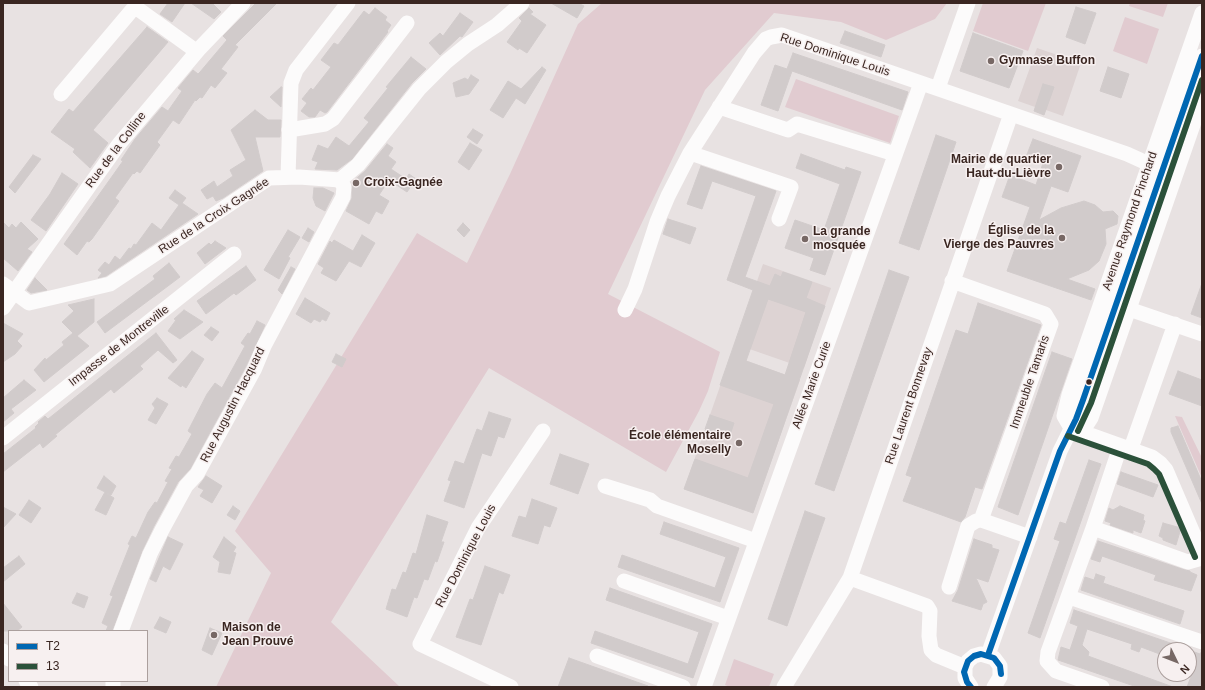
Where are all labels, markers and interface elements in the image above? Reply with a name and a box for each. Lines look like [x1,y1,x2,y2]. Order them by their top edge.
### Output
street label: Rue Dominique Louis [778,30,892,80]
place label: Gymnase Buffon [999,54,1095,68]
marker: Gymnase Buffon [986,56,996,66]
street label: Rue de la Colline [83,109,149,191]
street label: Avenue Raymond Pinchard [1099,150,1161,292]
place label: Mairie de quartier Haut-du-Lièvre [951,153,1051,181]
marker: Mairie de quartier Haut-du-Lièvre [1054,162,1064,172]
street label: Rue de la Croix Gagnée [156,175,272,257]
place label: Croix-Gagnée [364,176,443,190]
marker: Croix-Gagnée [351,178,361,188]
place label: Église de la Vierge des Pauvres [943,224,1054,252]
place label: La grande mosquée [813,225,870,253]
marker: Église de la Vierge des Pauvres [1057,233,1067,243]
marker: La grande mosquée [800,234,810,244]
street label: Impasse de Montreville [66,302,172,390]
street label: Immeuble Tamaris [1007,333,1053,431]
street label: Allée Marie Curie [789,339,835,431]
street label: Rue Augustin Hacquard [198,345,268,465]
street label: Rue Laurent Bonnevay [882,346,936,466]
unlabelled marker [1084,377,1094,387]
place label: École élémentaire Moselly [629,429,731,457]
marker: École élémentaire Moselly [734,438,744,448]
street label: Rue Dominique Louis [433,502,499,610]
place label: Maison de Jean Prouvé [222,621,293,649]
legend [8,630,148,682]
marker: Maison de Jean Prouvé [209,630,219,640]
text: T2 [46,639,60,653]
north arrow [1157,642,1197,682]
text: 13 [46,659,59,673]
text: N [1178,662,1192,676]

